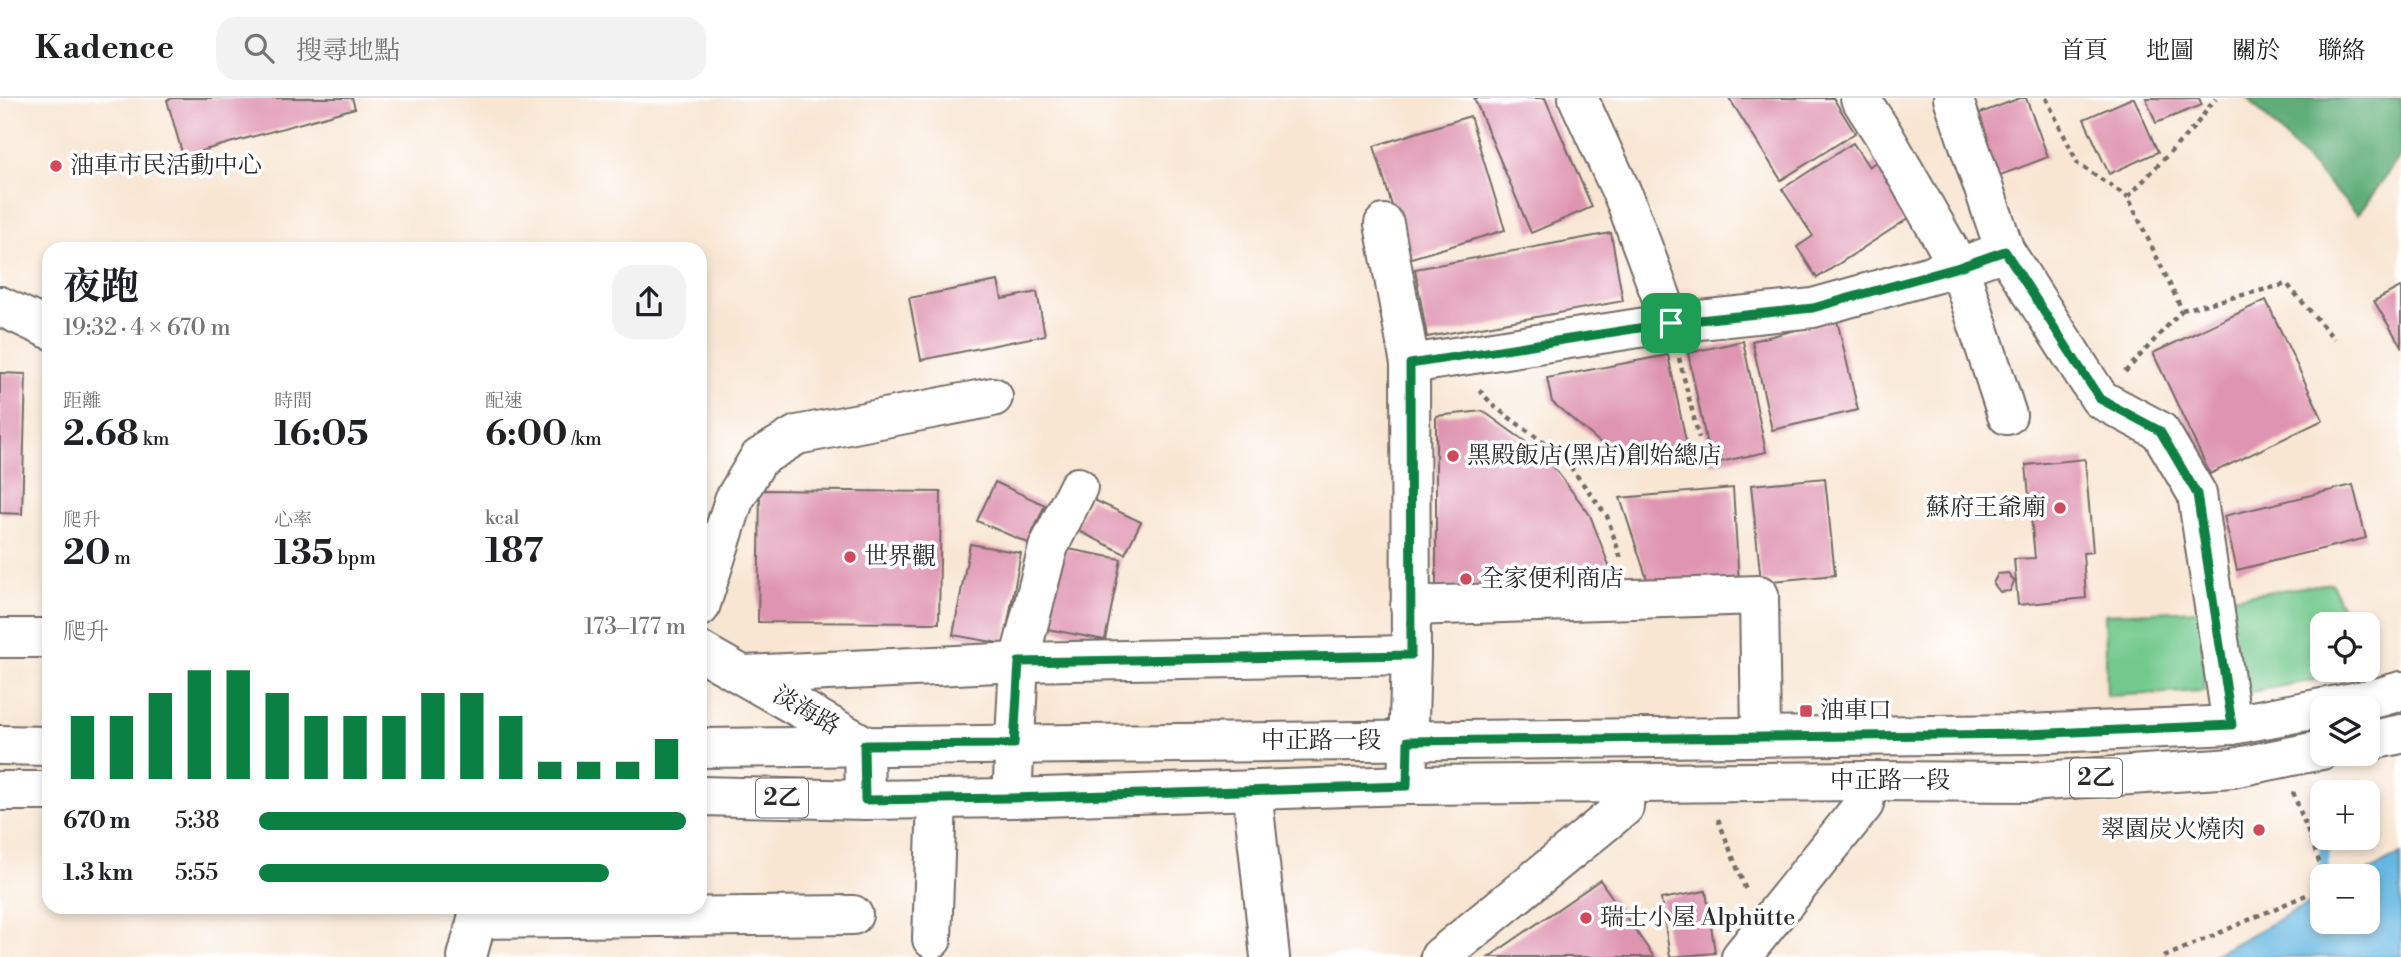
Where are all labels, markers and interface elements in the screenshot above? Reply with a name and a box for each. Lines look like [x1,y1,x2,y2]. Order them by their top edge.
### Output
search box [216,17,706,80]
text: Kadence [35,28,174,69]
icon: search [240,29,278,67]
text: 搜尋地點 [296,35,400,67]
text: 首頁 [2060,36,2108,66]
text: 地圖 [2146,36,2194,66]
text: 關於 [2232,36,2280,66]
text: 聯絡 [2318,36,2366,66]
place label: 油車市民活動中心 [70,151,262,181]
marker: 油車市民活動中心 [48,158,64,174]
text: 夜跑 [63,264,139,311]
button: share [612,265,686,339]
pin [1641,293,1701,353]
icon: arrive [1652,304,1690,342]
text: 19:32 · 4 × 670 m [63,314,231,342]
text: 距離 [63,389,101,413]
text: 時間 [274,389,312,413]
text: 配速 [485,389,523,413]
text: 2.68 [63,413,139,456]
text: 16:05 [274,413,368,456]
text: 6:00 [485,413,568,456]
text: km [139,427,169,451]
text: /km [568,427,602,451]
place label: 黑殿飯店(黑店)創始總店 [1467,441,1722,471]
marker: 黑殿飯店(黑店)創始總店 [1445,448,1461,464]
place label: 蘇府王爺廟 [1926,493,2046,523]
marker: 蘇府王爺廟 [2052,500,2068,516]
text: kcal [485,506,519,530]
text: 爬升 [63,508,101,532]
text: 心率 [274,508,312,532]
text: 187 [485,530,544,573]
text: 20 [63,532,110,575]
text: 135 [274,532,334,575]
place label: 世界觀 [864,542,936,572]
text: m [110,546,131,570]
text: bpm [334,546,376,570]
marker: 世界觀 [842,549,858,565]
place label: 全家便利商店 [1480,564,1624,594]
marker: 全家便利商店 [1458,571,1474,587]
map controls [2310,612,2380,934]
button: locate [2310,612,2380,682]
text: 173–177 m [584,613,686,641]
text: 爬升 [63,618,109,646]
street label: 淡海路 [767,680,845,742]
place label: 油車口 [1820,696,1892,726]
button: layers [2310,696,2380,766]
marker: 油車口 [1798,703,1814,719]
street label: 中正路一段 [1261,726,1381,756]
road number: 2乙 [2070,758,2122,798]
street label: 中正路一段 [1830,766,1950,796]
road number: 2乙 [756,778,808,818]
button: + [2310,780,2380,850]
text: 670 m [63,807,131,835]
text: 5:38 [175,807,220,835]
place label: 翠園炭火燒肉 [2101,815,2245,845]
marker: 翠園炭火燒肉 [2251,822,2267,838]
text: 1.3 km [63,859,133,887]
text: 5:55 [175,859,218,887]
button: − [2310,864,2380,934]
place label: 瑞士小屋 Alphütte [1600,903,1795,933]
marker: 瑞士小屋 Alphütte [1578,910,1594,926]

